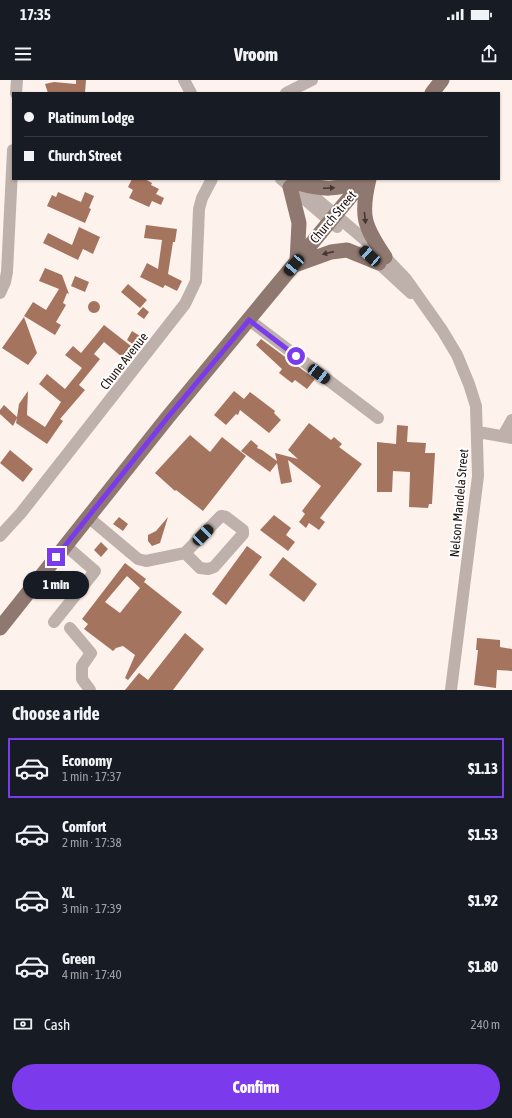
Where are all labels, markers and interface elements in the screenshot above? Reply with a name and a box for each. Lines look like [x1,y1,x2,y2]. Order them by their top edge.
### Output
text: 17:35 [20,6,51,23]
icon: menu [12,43,34,65]
icon: share [478,43,500,65]
text: Vroom [234,44,278,65]
text: Platinum Lodge [48,109,134,126]
text: Church Street [48,147,122,164]
one-way arrow [323,185,335,192]
street label: Church Street [307,188,359,246]
one-way arrow [362,211,368,224]
car [357,244,383,268]
one-way arrow [322,250,335,256]
car [282,252,306,278]
street label: Chune Avenue [97,329,151,393]
route start [287,347,305,365]
car [306,362,332,386]
street label: Nelson Mandela Street [447,448,471,558]
car [190,522,216,548]
route end [47,548,65,566]
callout: 1 min [23,571,89,599]
text: 1 min [43,577,69,592]
text: Choose a ride [12,703,100,724]
icon: car [14,750,50,786]
text: Economy [62,752,112,769]
text: $1.13 [468,760,498,777]
text: 1 min · 17:37 [62,769,122,784]
icon: car [14,816,50,852]
text: Comfort [62,818,106,835]
text: $1.53 [468,826,498,843]
text: 2 min · 17:38 [62,835,122,850]
icon: car [14,882,50,918]
text: XL [62,884,75,901]
text: $1.92 [468,892,498,909]
text: 3 min · 17:39 [62,901,122,916]
icon: car [14,948,50,984]
text: Green [62,950,95,967]
text: $1.80 [468,958,498,975]
text: 4 min · 17:40 [62,967,122,982]
icon: cash [12,1013,34,1035]
text: Cash [44,1016,70,1033]
text: 240 m [471,1017,500,1032]
button: Confirm [12,1064,500,1110]

